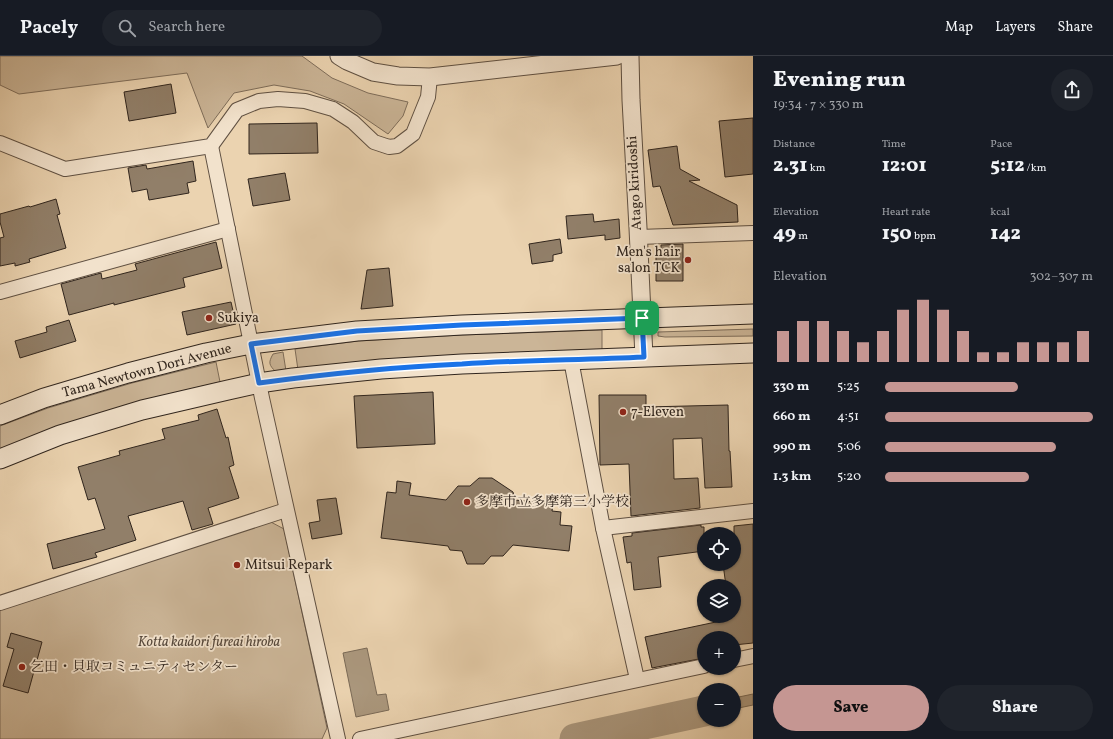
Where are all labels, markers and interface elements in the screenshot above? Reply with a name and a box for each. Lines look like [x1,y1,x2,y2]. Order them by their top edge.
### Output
search box [102,10,382,46]
text: Pacely [20,15,78,41]
icon: search [116,17,138,39]
text: Search here [148,17,225,38]
text: Map [945,18,973,37]
text: Layers [995,18,1035,37]
text: Share [1057,18,1093,37]
text: Evening run [773,65,906,96]
button: share [1051,69,1093,111]
text: 19:34 · 7 × 330 m [773,96,864,114]
street label: Atago kiridoshi [623,135,647,231]
text: Distance [773,137,815,152]
text: Time [882,137,906,152]
text: Pace [990,137,1012,152]
text: 2.31 [773,152,807,180]
text: 12:01 [882,152,927,180]
text: 5:12 [990,152,1024,180]
text: km [807,161,825,176]
text: /km [1024,161,1046,176]
text: Elevation [773,205,819,220]
text: Heart rate [882,205,930,220]
text: kcal [990,205,1010,220]
text: 49 [773,220,796,248]
text: 150 [882,220,912,248]
text: 142 [990,220,1021,248]
text: m [796,229,808,244]
text: bpm [912,229,936,244]
place label: Men's hair salon TCK [616,243,680,278]
marker: Men's hair salon TCK [683,255,693,265]
text: Elevation [773,268,827,286]
text: 302–307 m [1030,268,1093,286]
pin [625,301,659,335]
icon: arrive [631,307,653,329]
place label: Sukiya [217,309,259,328]
marker: Sukiya [204,313,214,323]
street label: Tama Newtown Dori Avenue [60,339,234,403]
text: 330 m [773,378,809,396]
text: 5:25 [837,378,860,396]
place label: 7-Eleven [631,403,684,422]
marker: 7-Eleven [618,407,628,417]
text: 660 m [773,408,810,426]
text: 4:51 [837,408,859,426]
text: 990 m [773,438,811,456]
text: 5:06 [837,438,861,456]
text: 1.3 km [773,468,811,486]
text: 5:20 [837,468,861,486]
place label: 多摩市立多摩第三小学校 [475,493,629,512]
marker: 多摩市立多摩第三小学校 [462,497,472,507]
map controls [697,527,741,727]
button: locate [697,527,741,571]
place label: Mitsui Repark [245,556,333,575]
marker: Mitsui Repark [232,560,242,570]
button: layers [697,579,741,623]
button: + [697,631,741,675]
park label: Kotta kaidori fureai hiroba [138,633,281,652]
place label: 乞田・貝取コミュニティセンター [30,658,238,677]
marker: 乞田・貝取コミュニティセンター [17,662,27,672]
button: − [697,683,741,727]
button: Save [773,685,929,731]
button: Share [937,685,1093,731]

